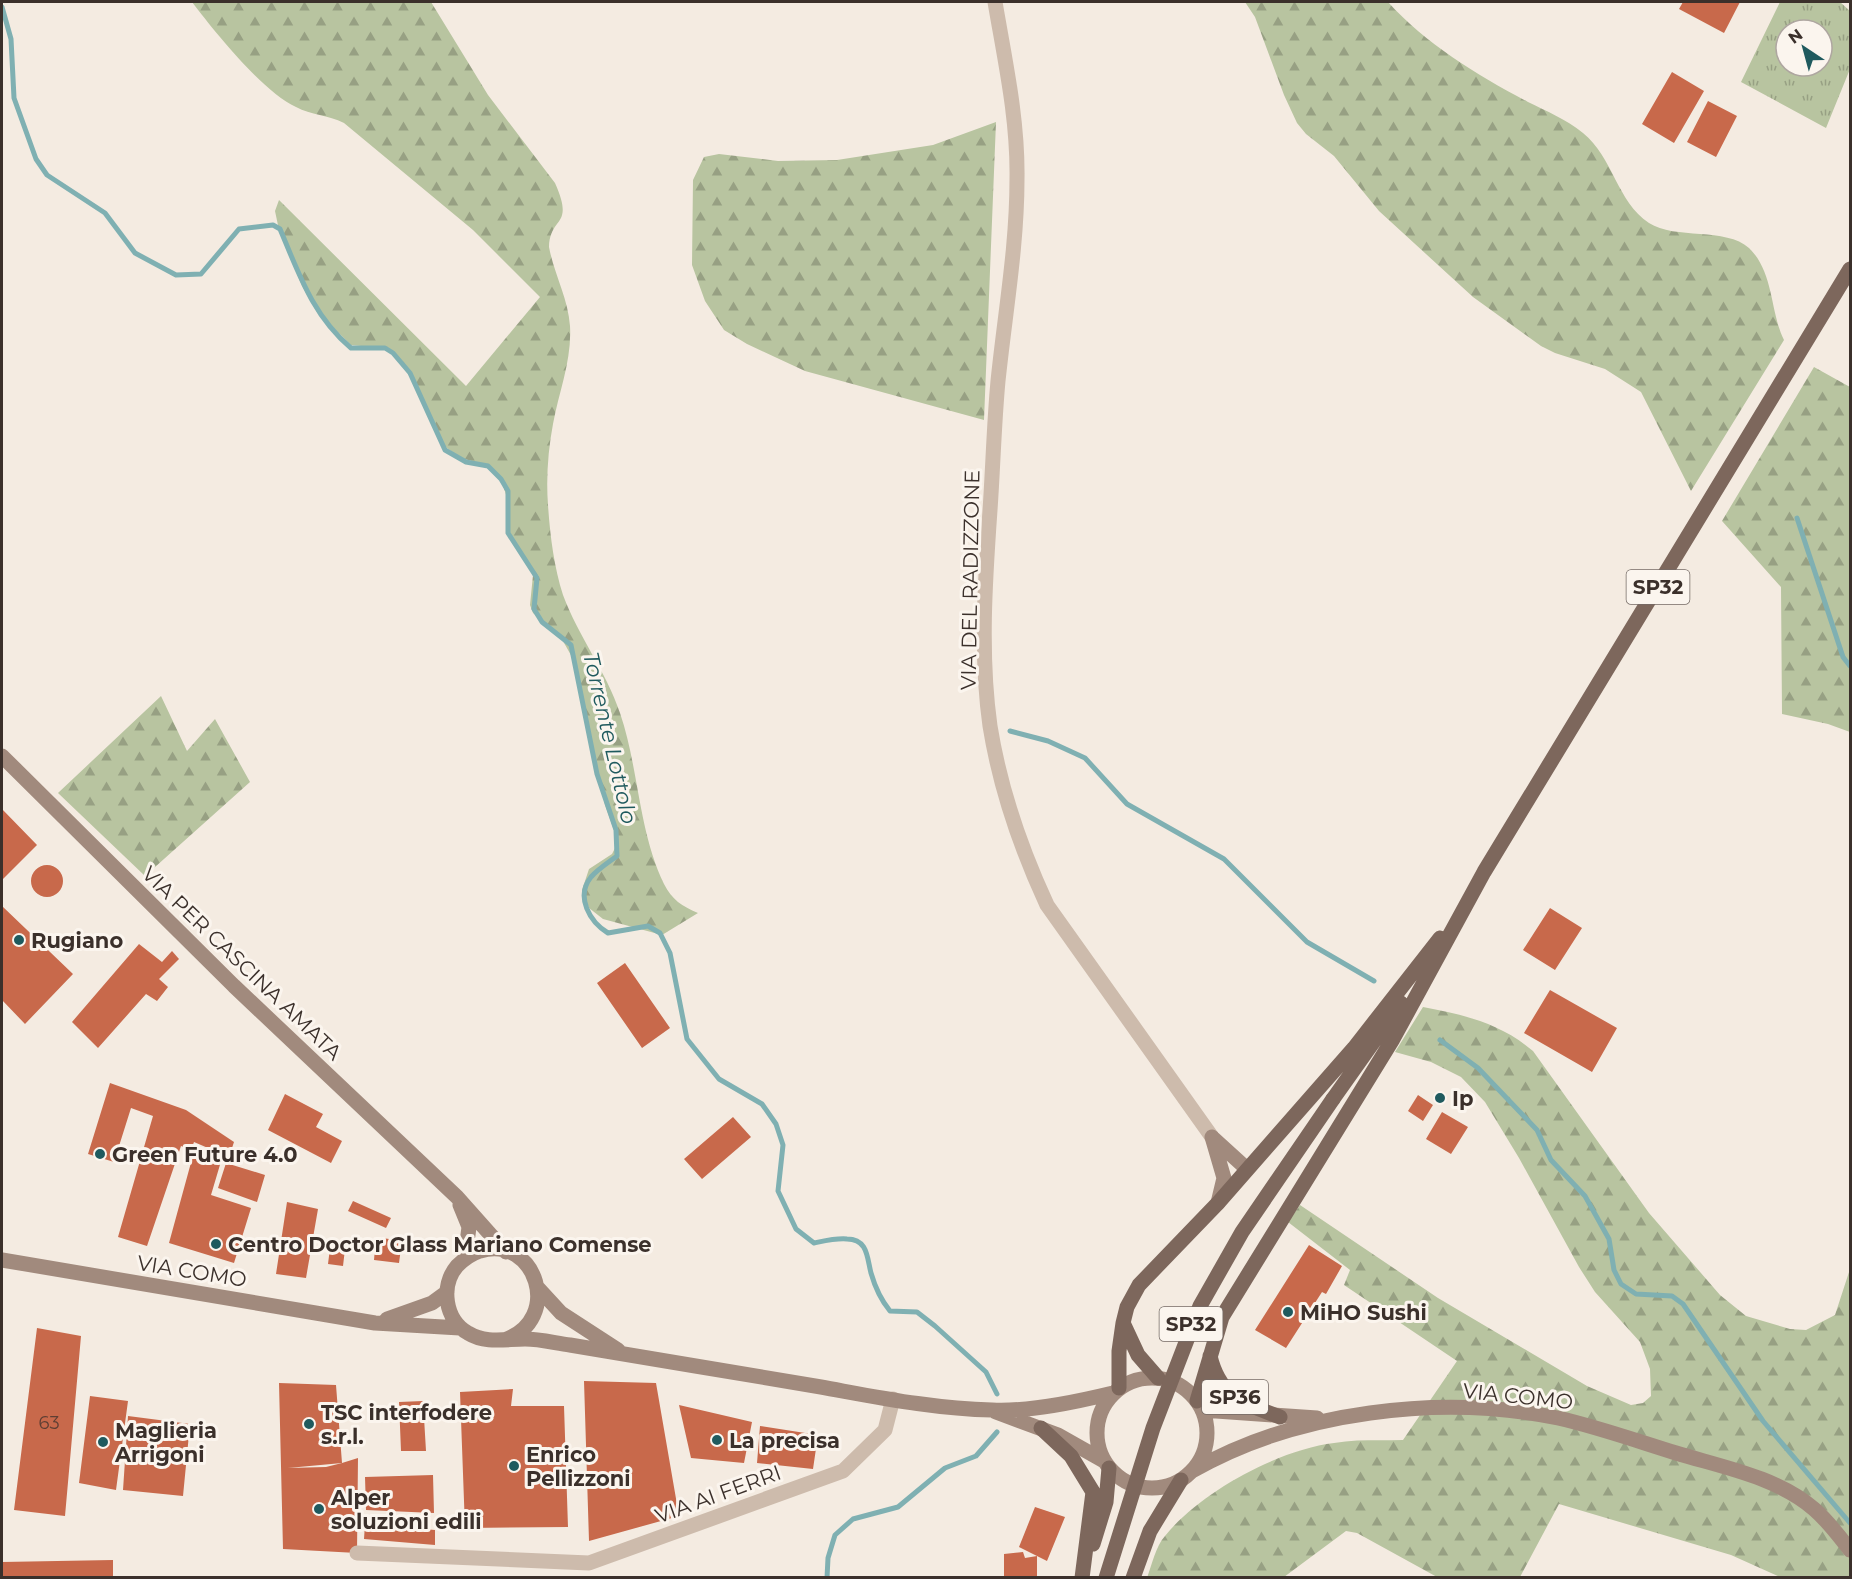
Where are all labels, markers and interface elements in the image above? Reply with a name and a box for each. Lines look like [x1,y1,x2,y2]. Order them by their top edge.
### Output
north arrow [1774,18,1834,78]
text: N [1785,25,1806,48]
street label: VIA DEL RADIZZONE [956,470,984,690]
road number: SP32 [1626,570,1690,604]
water label: Torrente Lottolo [577,649,643,827]
street label: VIA PER CASCINA AMATA [137,861,348,1066]
place label: Rugiano [31,928,123,953]
marker: Rugiano [12,933,26,947]
place label: Ip [1452,1086,1473,1111]
marker: Ip [1433,1091,1447,1105]
place label: Green Future 4.0 [112,1142,298,1167]
marker: Green Future 4.0 [93,1147,107,1161]
place label: Centro Doctor Glass Mariano Comense [228,1232,652,1257]
marker: Centro Doctor Glass Mariano Comense [209,1237,223,1251]
street label: VIA COMO [135,1250,249,1292]
place label: MiHO Sushi [1300,1300,1427,1325]
marker: MiHO Sushi [1281,1305,1295,1319]
road number: SP32 [1160,1307,1222,1341]
street label: VIA COMO [1462,1378,1574,1414]
road number: SP36 [1202,1380,1268,1414]
place label: TSC interfodere s.r.l. [321,1400,492,1449]
house number: 63 [38,1412,60,1434]
marker: TSC interfodere s.r.l. [302,1417,316,1431]
place label: Maglieria Arrigoni [114,1418,217,1467]
place label: La precisa [729,1428,840,1453]
marker: La precisa [710,1433,724,1447]
marker: Maglieria Arrigoni [96,1435,110,1449]
place label: Enrico Pellizzoni [526,1442,631,1491]
marker: Enrico Pellizzoni [507,1459,521,1473]
street label: VIA AI FERRI [652,1460,784,1528]
place label: Alper soluzioni edili [330,1485,482,1534]
marker: Alper soluzioni edili [312,1502,326,1516]

